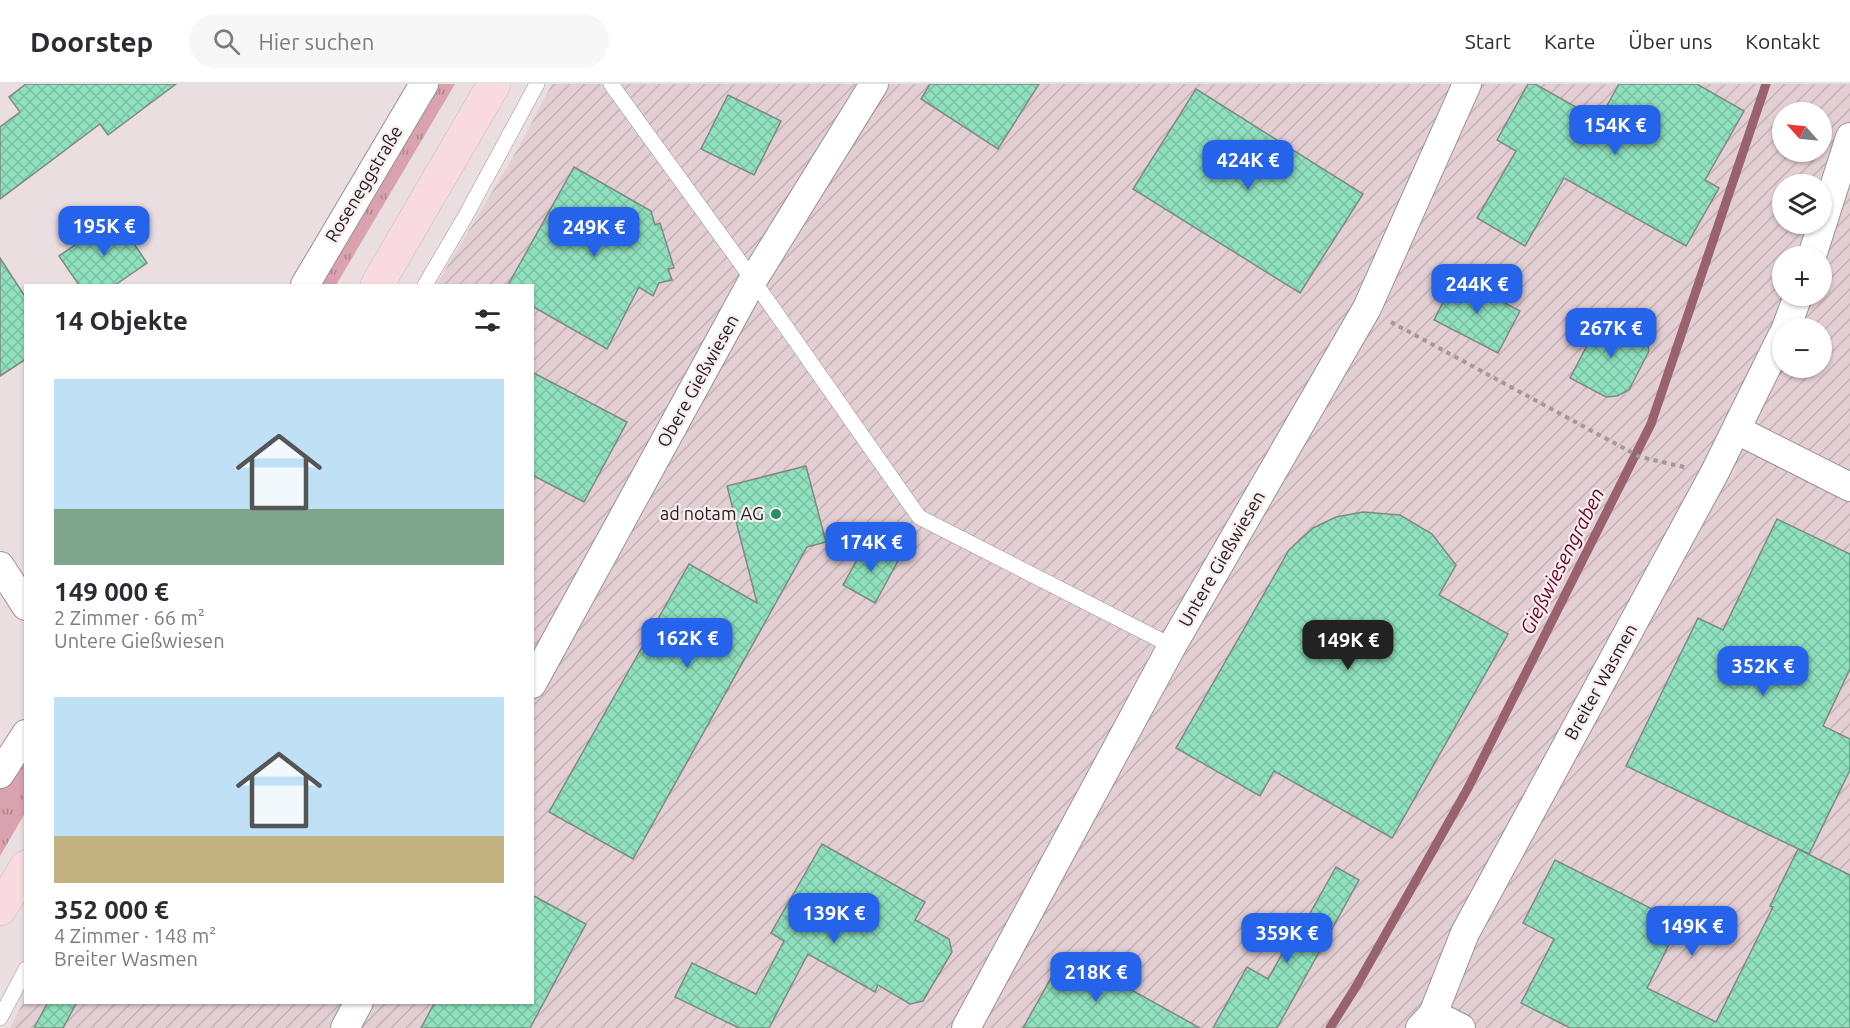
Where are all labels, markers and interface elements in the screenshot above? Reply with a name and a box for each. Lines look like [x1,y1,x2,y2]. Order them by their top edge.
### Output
search box [189,14,609,68]
icon: search [210,25,243,58]
text: Doorstep [30,26,153,57]
text: Hier suchen [258,29,374,54]
text: Start [1465,29,1511,53]
text: Karte [1544,29,1595,53]
text: Über uns [1628,29,1712,53]
text: Kontakt [1745,29,1820,53]
north arrow [1772,102,1832,162]
map controls [1772,102,1832,378]
pin: 154K € [1566,105,1664,156]
text: 154K € [1583,113,1647,136]
street label: Roseneggstraße [321,122,406,245]
pin: 424K € [1199,140,1297,191]
text: 424K € [1216,148,1280,171]
button: layers [1772,174,1832,234]
pin: 195K € [55,206,153,257]
pin: 249K € [545,207,643,258]
text: 195K € [72,214,136,237]
text: 249K € [562,215,626,238]
button: + [1772,246,1832,306]
pin: 244K € [1428,264,1526,315]
text: 244K € [1445,272,1509,295]
icon: filters [471,304,504,337]
text: 14 Objekte [54,306,188,335]
pin: 267K € [1562,308,1660,359]
street label: Obere Gießwiesen [652,311,742,450]
text: 267K € [1579,316,1643,339]
button: − [1772,318,1832,378]
icon: home [225,418,333,526]
water label: Gießwiesengraben [1515,484,1608,638]
street label: Untere Gießwiesen [1174,487,1268,630]
place label: ad notam AG [660,503,764,523]
marker: ad notam AG [769,507,783,521]
pin: 174K € [822,522,920,573]
text: 174K € [839,530,903,553]
text: 149 000 € [54,577,169,606]
text: 2 Zimmer · 66 m² [54,606,205,629]
pin: 162K € [638,618,736,669]
pin: 149K € [1299,620,1397,671]
street label: Breiter Wasmen [1560,620,1640,743]
text: 162K € [655,626,719,649]
text: 149K € [1316,628,1380,651]
text: Untere Gießwiesen [54,629,225,652]
pin: 352K € [1714,646,1812,697]
text: 352K € [1731,654,1795,677]
icon: home [225,736,333,844]
pin: 139K € [785,893,883,944]
text: 352 000 € [54,895,169,924]
text: 139K € [802,901,866,924]
pin: 149K € [1643,906,1741,957]
pin: 359K € [1238,913,1336,964]
text: 149K € [1660,914,1724,937]
text: 359K € [1255,921,1319,944]
text: 4 Zimmer · 148 m² [54,924,216,947]
text: Breiter Wasmen [54,947,198,970]
pin: 218K € [1047,952,1145,1003]
text: 218K € [1064,960,1128,983]

